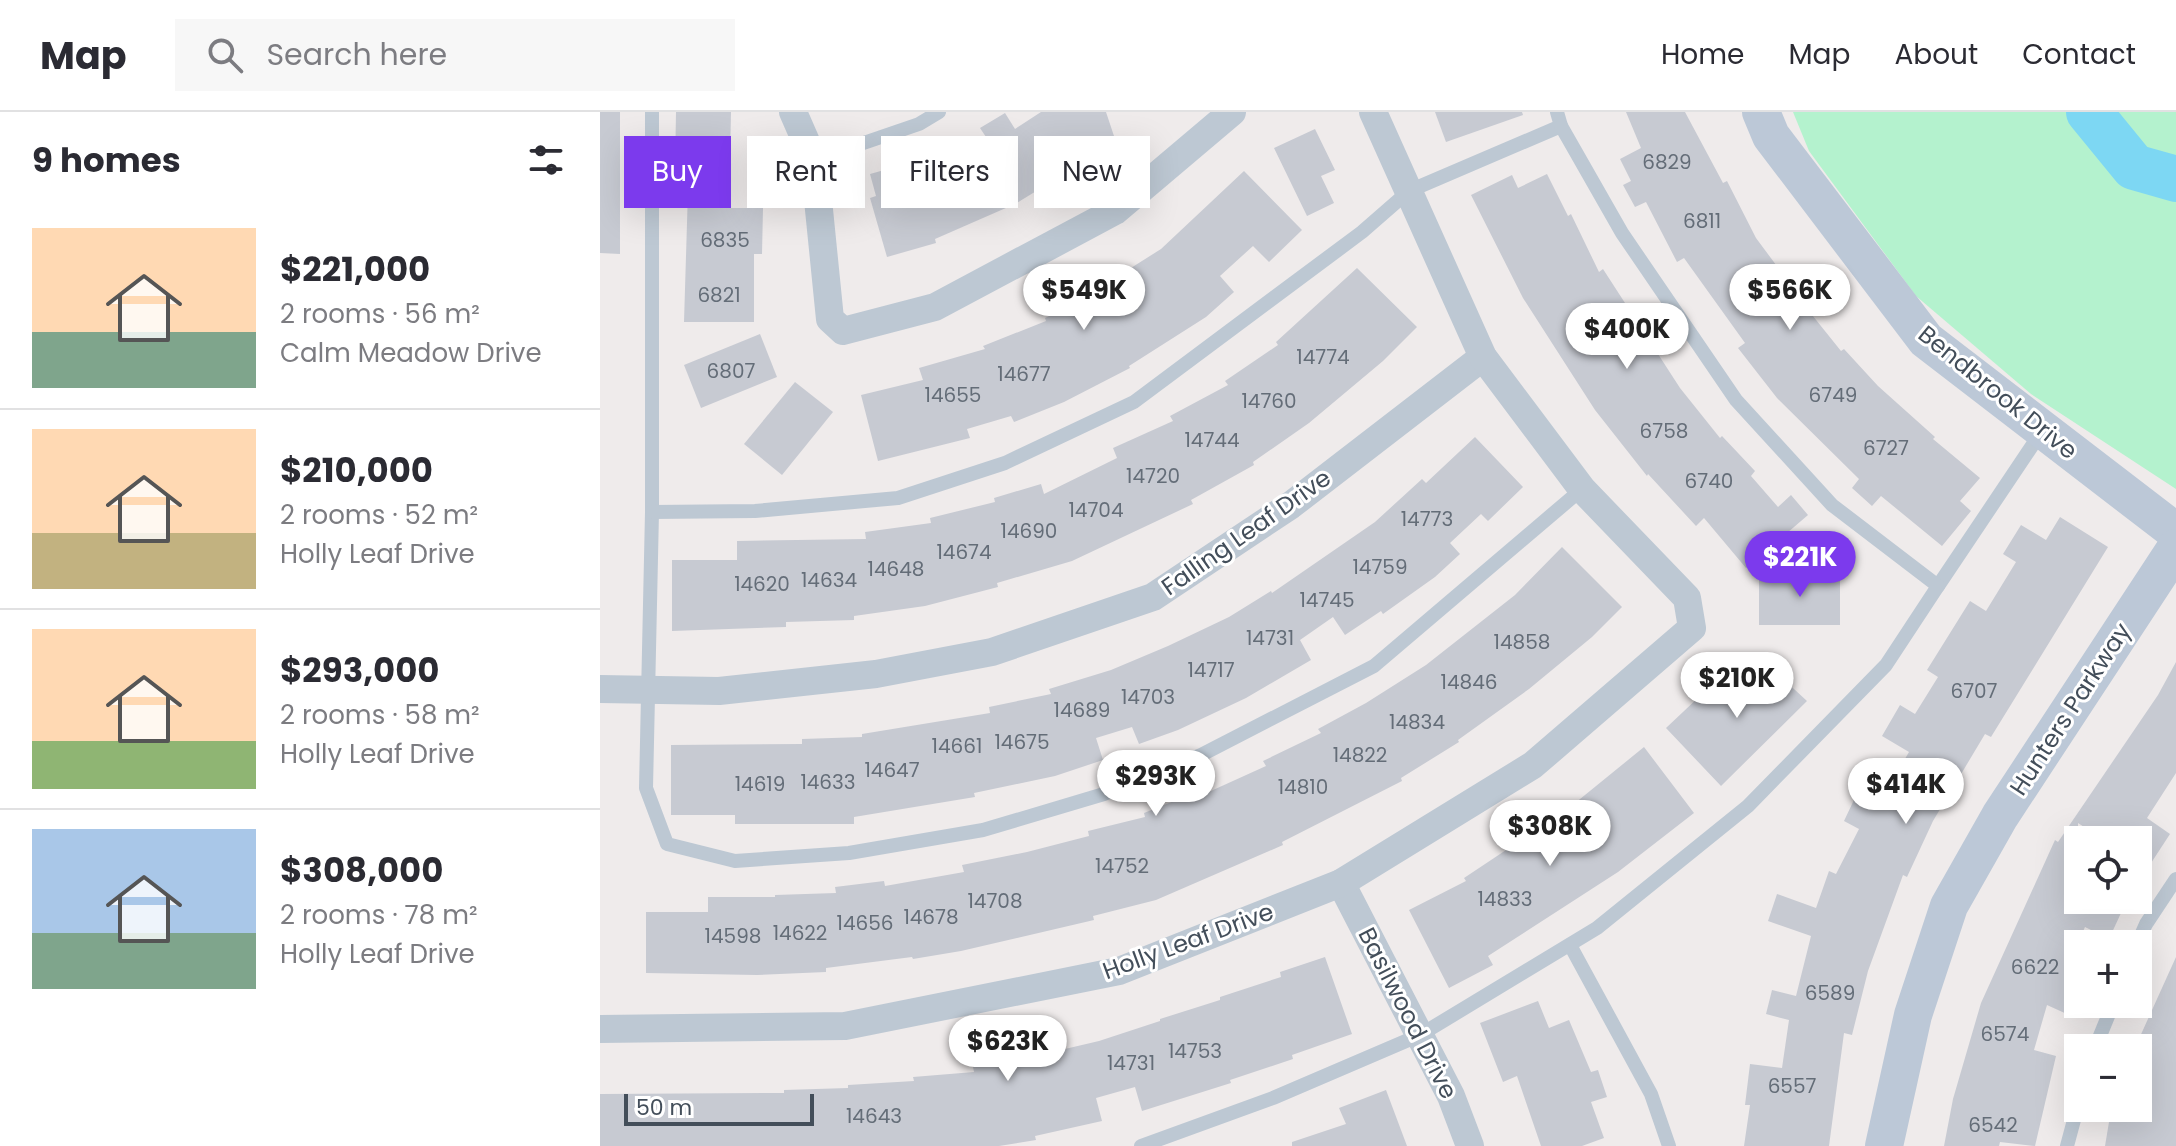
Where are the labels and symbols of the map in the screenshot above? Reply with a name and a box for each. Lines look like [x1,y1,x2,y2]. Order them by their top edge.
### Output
house number: 6829 [1642,148,1692,176]
house number: 6811 [1683,207,1721,235]
house number: 6835 [700,226,750,254]
pin: $549K [1028,264,1140,332]
pin: $566K [1734,264,1846,332]
house number: 6821 [697,281,741,309]
pin: $400K [1571,303,1683,371]
street label: Bendbrook Drive [1911,317,2085,467]
house number: 14774 [1296,343,1350,371]
house number: 6807 [707,357,755,385]
house number: 14677 [997,360,1051,388]
house number: 14655 [925,381,981,409]
house number: 6749 [1809,381,1857,409]
house number: 14760 [1241,387,1297,415]
house number: 6758 [1640,417,1688,445]
house number: 14744 [1184,426,1240,454]
house number: 6727 [1863,434,1909,462]
street label: Falling Leaf Drive [1155,461,1337,603]
house number: 14720 [1126,462,1180,490]
house number: 6740 [1685,467,1733,495]
house number: 14704 [1068,496,1124,524]
house number: 14773 [1401,505,1453,533]
house number: 14690 [1001,517,1057,545]
pin: $221K [1744,531,1856,599]
house number: 14674 [936,538,992,566]
house number: 14759 [1352,553,1408,581]
house number: 14648 [868,555,924,583]
house number: 14634 [801,566,857,594]
house number: 14620 [734,570,790,598]
house number: 14745 [1299,586,1355,614]
street label: Hunters Parkway [2002,616,2138,802]
house number: 14731 [1246,624,1294,652]
house number: 14858 [1494,628,1550,656]
pin: $210K [1681,652,1793,720]
house number: 14717 [1187,656,1235,684]
house number: 14846 [1441,668,1497,696]
house number: 6707 [1950,677,1998,705]
house number: 14703 [1121,683,1175,711]
house number: 14689 [1054,696,1110,724]
house number: 14834 [1389,708,1445,736]
house number: 14675 [994,728,1050,756]
house number: 14661 [932,732,982,760]
house number: 14822 [1333,741,1387,769]
pin: $293K [1100,750,1212,818]
house number: 14647 [864,756,920,784]
pin: $414K [1850,758,1962,826]
house number: 14633 [800,768,856,796]
house number: 14619 [735,770,785,798]
house number: 14810 [1278,773,1328,801]
pin: $308K [1494,800,1606,868]
house number: 14752 [1095,852,1149,880]
house number: 14833 [1477,885,1533,913]
house number: 14708 [967,887,1023,915]
street label: Holly Leaf Drive [1098,895,1278,987]
house number: 14678 [903,903,959,931]
house number: 14656 [837,909,893,937]
house number: 14622 [773,919,827,947]
house number: 14598 [705,922,761,950]
street label: Basilwood Drive [1351,922,1465,1104]
house number: 6622 [2011,953,2059,981]
house number: 6589 [1805,979,1855,1007]
pin: $623K [952,1015,1064,1083]
house number: 6574 [1981,1020,2029,1048]
house number: 14753 [1168,1037,1222,1065]
house number: 14731 [1107,1049,1155,1077]
house number: 6557 [1768,1072,1816,1100]
scale bar [624,1090,814,1126]
house number: 14643 [846,1102,902,1130]
house number: 6542 [1968,1111,2018,1139]

